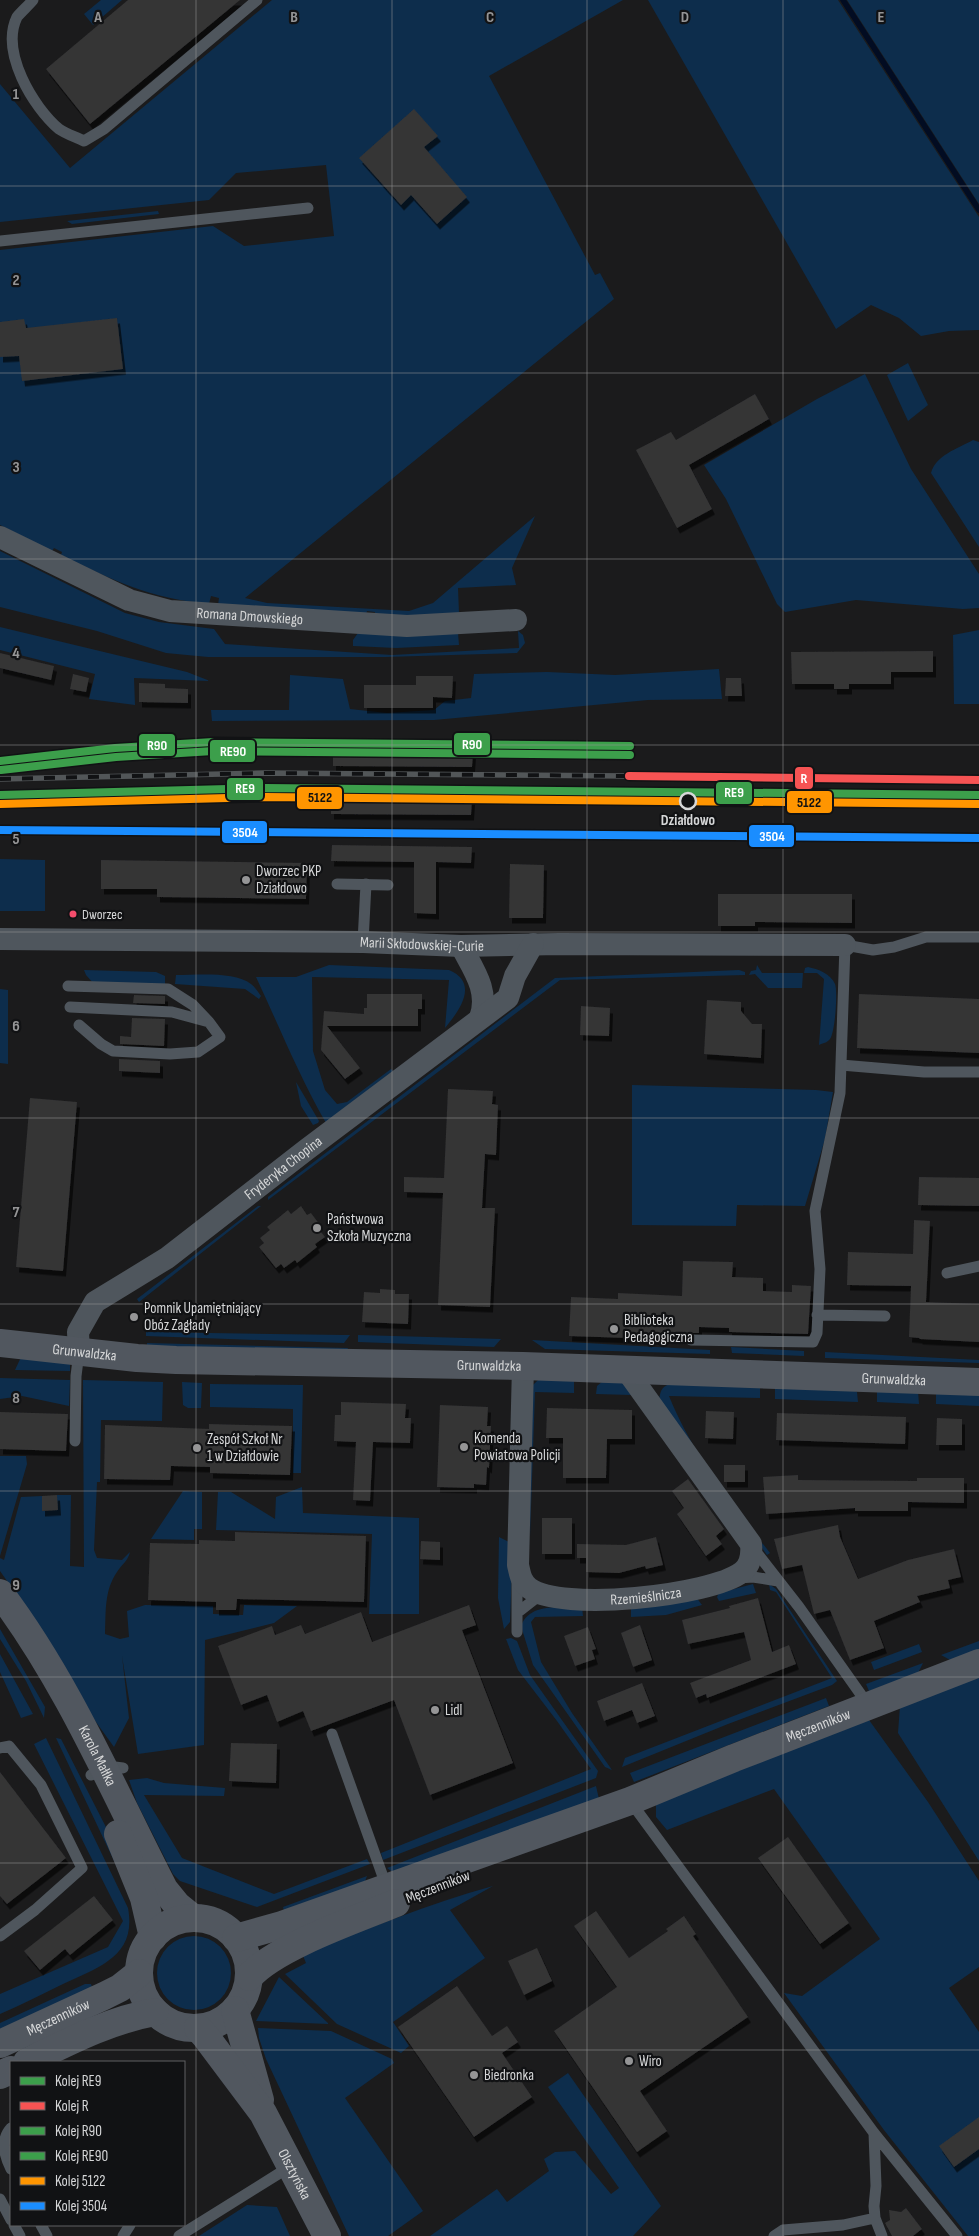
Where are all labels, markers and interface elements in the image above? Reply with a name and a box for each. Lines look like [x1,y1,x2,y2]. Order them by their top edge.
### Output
text: A [93,8,102,27]
text: B [290,8,298,27]
text: C [486,8,494,27]
text: D [681,8,689,27]
text: E [878,8,885,27]
text: 1 [13,85,20,104]
text: 2 [12,271,20,290]
text: 3 [12,458,20,477]
street label: Romana Dmowskiego [196,603,304,629]
text: 4 [12,644,20,663]
line badge: R90 [453,732,491,756]
line badge: R90 [138,733,176,757]
text: R90 [462,736,482,753]
text: R90 [147,737,167,754]
line badge: RE90 [209,739,256,763]
text: RE90 [220,743,246,760]
line badge: R [794,766,814,790]
text: R [801,770,808,787]
line badge: RE9 [226,777,264,801]
text: RE9 [235,780,255,797]
line badge: RE9 [715,781,753,805]
text: RE9 [724,784,744,801]
line badge: 5122 [296,786,343,810]
text: 5122 [308,789,332,806]
line badge: 5122 [786,790,833,814]
marker: Działdowo [679,792,697,810]
text: 5122 [797,794,821,811]
place label: Działdowo [661,811,715,830]
line badge: 3504 [221,820,268,844]
text: 3504 [232,824,258,841]
line badge: 3504 [748,824,795,848]
text: 3504 [759,828,785,845]
text: 5 [12,830,20,849]
place label: Dworzec PKP Działdowo [256,862,321,898]
marker: Dworzec PKP Działdowo [240,874,252,886]
place label: Dworzec [82,906,123,923]
marker: Dworzec [68,909,78,919]
street label: Marii Skłodowskiej-Curie [360,932,484,956]
text: 6 [12,1017,20,1036]
street label: Fryderyka Chopina [240,1132,326,1204]
text: 7 [13,1203,20,1222]
place label: Państwowa Szkoła Muzyczna [327,1210,411,1246]
marker: Państwowa Szkoła Muzyczna [311,1222,323,1234]
place label: Pomnik Upamiętniający Obóz Zagłady [144,1299,261,1335]
marker: Pomnik Upamiętniający Obóz Zagłady [128,1311,140,1323]
place label: Biblioteka Pedagogiczna [624,1311,693,1347]
marker: Biblioteka Pedagogiczna [608,1323,620,1335]
street label: Grunwaldzka [51,1339,118,1365]
street label: Grunwaldzka [457,1355,522,1375]
street label: Grunwaldzka [861,1368,927,1390]
text: 8 [12,1389,20,1408]
place label: Komenda Powiatowa Policji [474,1429,561,1465]
place label: Zespół Szkoł Nr 1 w Działdowie [207,1430,283,1466]
marker: Komenda Powiatowa Policji [458,1441,470,1453]
marker: Zespół Szkoł Nr 1 w Działdowie [191,1442,203,1454]
text: 9 [12,1576,20,1595]
street label: Rzemieślnicza [610,1583,683,1609]
place label: Lidl [445,1701,462,1720]
marker: Lidl [429,1704,441,1716]
street label: Męczenników [783,1704,854,1746]
street label: Karola Małłka [74,1722,121,1790]
street label: Męczenników [403,1866,474,1908]
street label: Męczenników [23,1994,93,2040]
place label: Wiro [639,2052,662,2071]
marker: Wiro [623,2055,635,2067]
legend [10,2061,185,2226]
place label: Biedronka [484,2066,534,2085]
marker: Biedronka [468,2069,480,2081]
text: Kolej RE9 [55,2072,101,2091]
text: Kolej R [55,2097,89,2116]
text: Kolej R90 [55,2122,102,2141]
street label: Olsztyńska [274,2146,316,2203]
text: Kolej RE90 [55,2147,108,2166]
text: Kolej 5122 [55,2172,105,2191]
text: Kolej 3504 [55,2197,107,2216]

